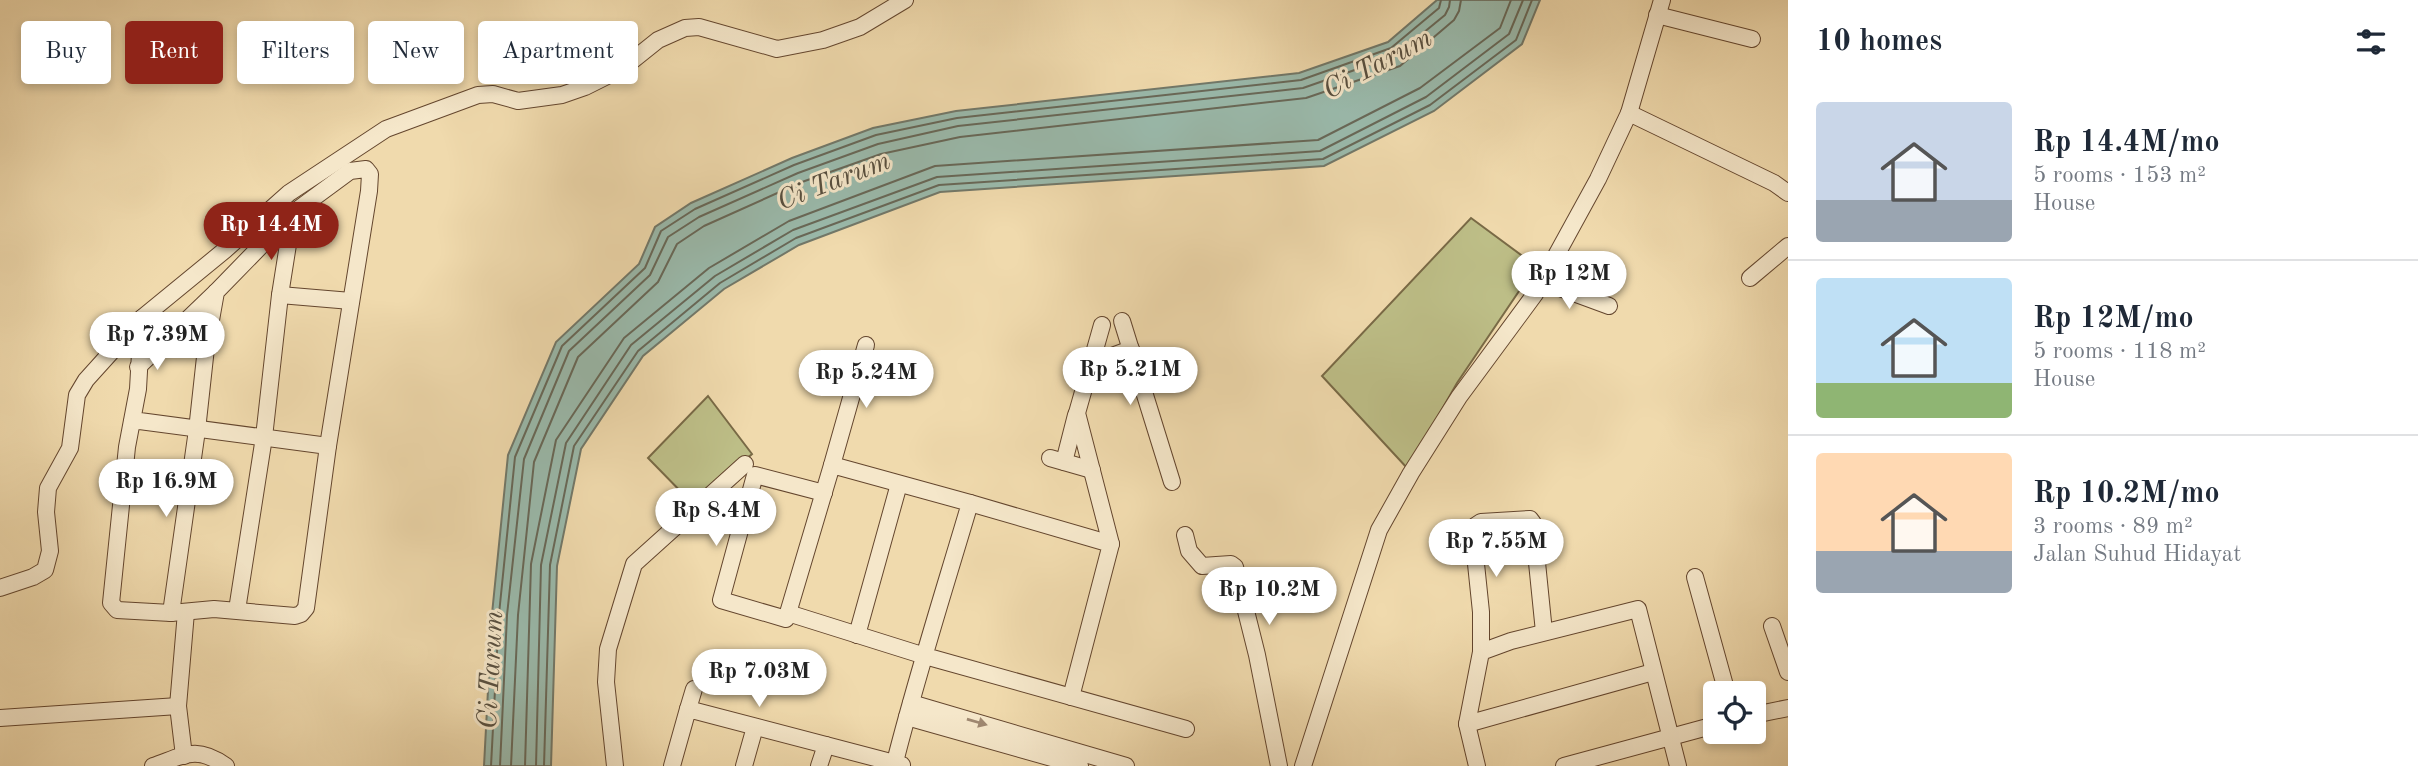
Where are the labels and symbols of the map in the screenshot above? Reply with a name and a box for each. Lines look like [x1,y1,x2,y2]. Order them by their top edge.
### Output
water label: Ci Tarum [1319,25,1437,105]
water label: Ci Tarum [773,148,895,216]
pin: Rp 14.4M [199,202,343,262]
pin: Rp 12M [1512,252,1626,311]
pin: Rp 7.39M [85,312,229,372]
pin: Rp 5.21M [1058,348,1202,407]
pin: Rp 5.24M [794,350,938,410]
pin: Rp 16.9M [94,460,238,519]
pin: Rp 8.4M [651,489,781,548]
pin: Rp 7.55M [1424,520,1568,579]
pin: Rp 10.2M [1197,568,1341,627]
water label: Ci Tarum [475,610,509,730]
pin: Rp 7.03M [687,650,831,709]
one-way arrow [967,718,988,728]

